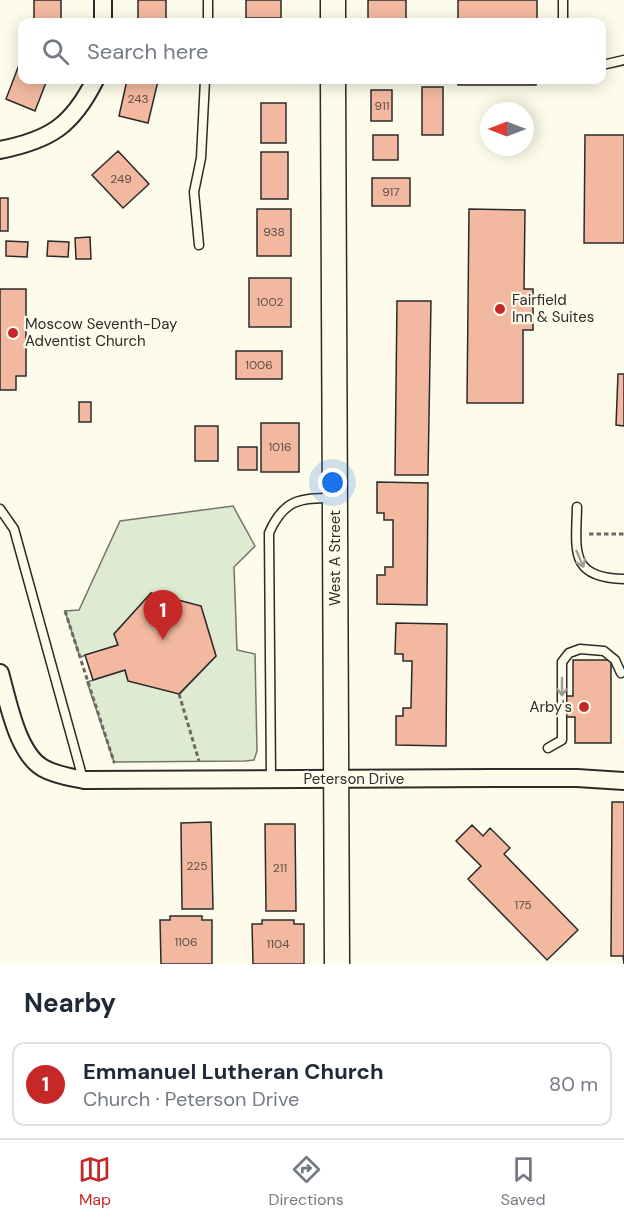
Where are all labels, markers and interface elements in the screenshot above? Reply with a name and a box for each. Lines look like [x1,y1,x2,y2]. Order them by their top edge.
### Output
search box [18,18,606,84]
icon: search [39,35,72,68]
text: Search here [87,37,208,66]
house number: 243 [127,91,149,107]
house number: 911 [375,98,389,114]
north arrow [480,102,534,156]
house number: 249 [110,171,132,187]
house number: 917 [382,184,400,200]
house number: 938 [263,224,285,240]
place label: Fairfield Inn & Suites [512,290,594,327]
house number: 1002 [257,294,284,310]
marker: Fairfield Inn & Suites [493,302,507,316]
place label: Moscow Seventh-Day Adventist Church [25,314,178,351]
marker: Moscow Seventh-Day Adventist Church [6,326,20,340]
house number: 1006 [245,357,273,373]
house number: 1016 [268,439,292,455]
your location [318,468,347,497]
street label: West A Street [325,510,345,606]
one-way arrow [576,550,587,568]
pin: 1 [144,590,182,640]
one-way arrow [556,677,568,697]
place label: Arby's [529,697,572,717]
marker: Arby's [577,700,591,714]
street label: Peterson Drive [304,769,404,789]
house number: 225 [186,858,208,874]
house number: 211 [273,860,287,876]
house number: 175 [514,897,532,913]
house number: 1106 [174,934,198,950]
house number: 1104 [267,936,289,952]
text: Nearby [24,986,116,1020]
text: Emmanuel Lutheran Church [83,1057,384,1086]
text: 1 [42,1071,49,1097]
text: 80 m [549,1071,598,1097]
text: Church · Peterson Drive [83,1086,299,1112]
tab: Map [78,1153,111,1210]
tab: Directions [268,1153,344,1210]
tab: Saved [501,1153,546,1210]

